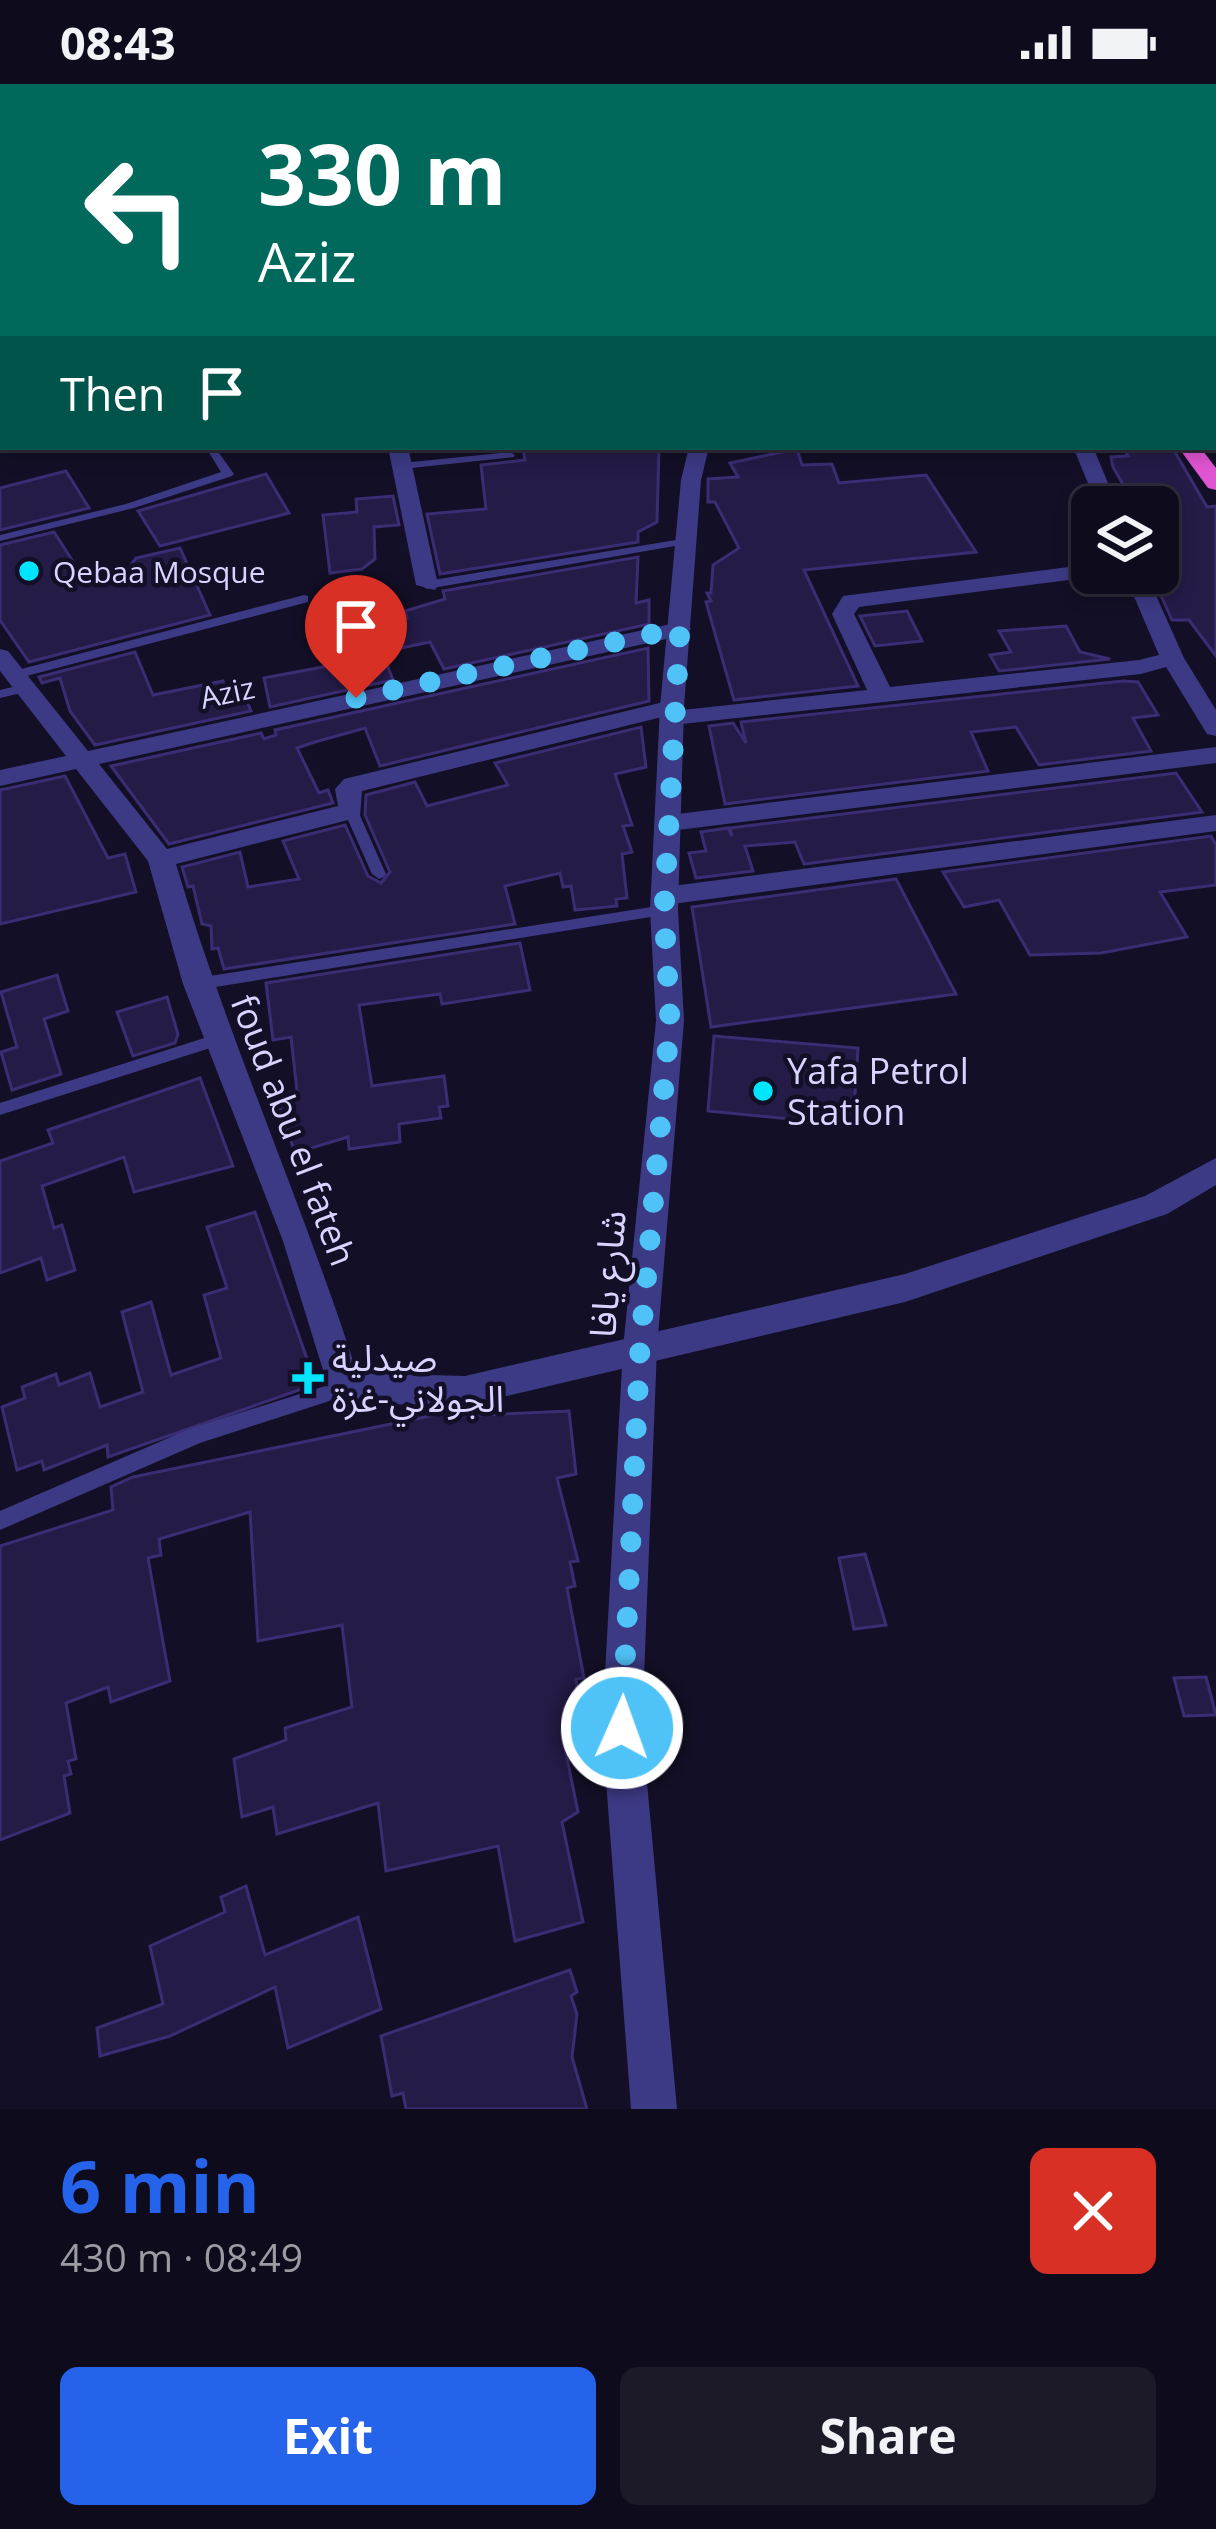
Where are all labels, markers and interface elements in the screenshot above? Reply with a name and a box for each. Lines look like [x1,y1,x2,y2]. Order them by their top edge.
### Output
text: 08:43 [60,12,176,73]
text: 330 m [258,115,506,230]
icon: left [60,132,216,288]
text: Aziz [258,224,356,298]
icon: arrive [189,360,255,426]
text: Then [60,363,165,424]
map controls [1071,486,1179,594]
button: layers [1071,486,1179,594]
place label: Qebaa Mosque [53,551,266,592]
marker: Qebaa Mosque [16,558,42,584]
pin [305,575,407,698]
icon: arrive [323,593,389,659]
street label: Aziz [196,666,258,718]
street label: foud abu el fateh [220,987,368,1273]
place label: Yafa Petrol Station [787,1046,969,1136]
marker: Yafa Petrol Station [750,1078,776,1104]
street label: شارع يافا [577,1208,640,1340]
place label: صيدلية الجولاني-غزة [332,1333,504,1427]
marker: صيدلية الجولاني-غزة [295,1365,321,1391]
position arrow [559,1665,685,1791]
text: 6 min [60,2136,260,2234]
button: close [1030,2148,1156,2274]
text: 430 m · 08:49 [60,2230,303,2283]
button: Exit [60,2367,596,2505]
button: Share [620,2367,1156,2505]

